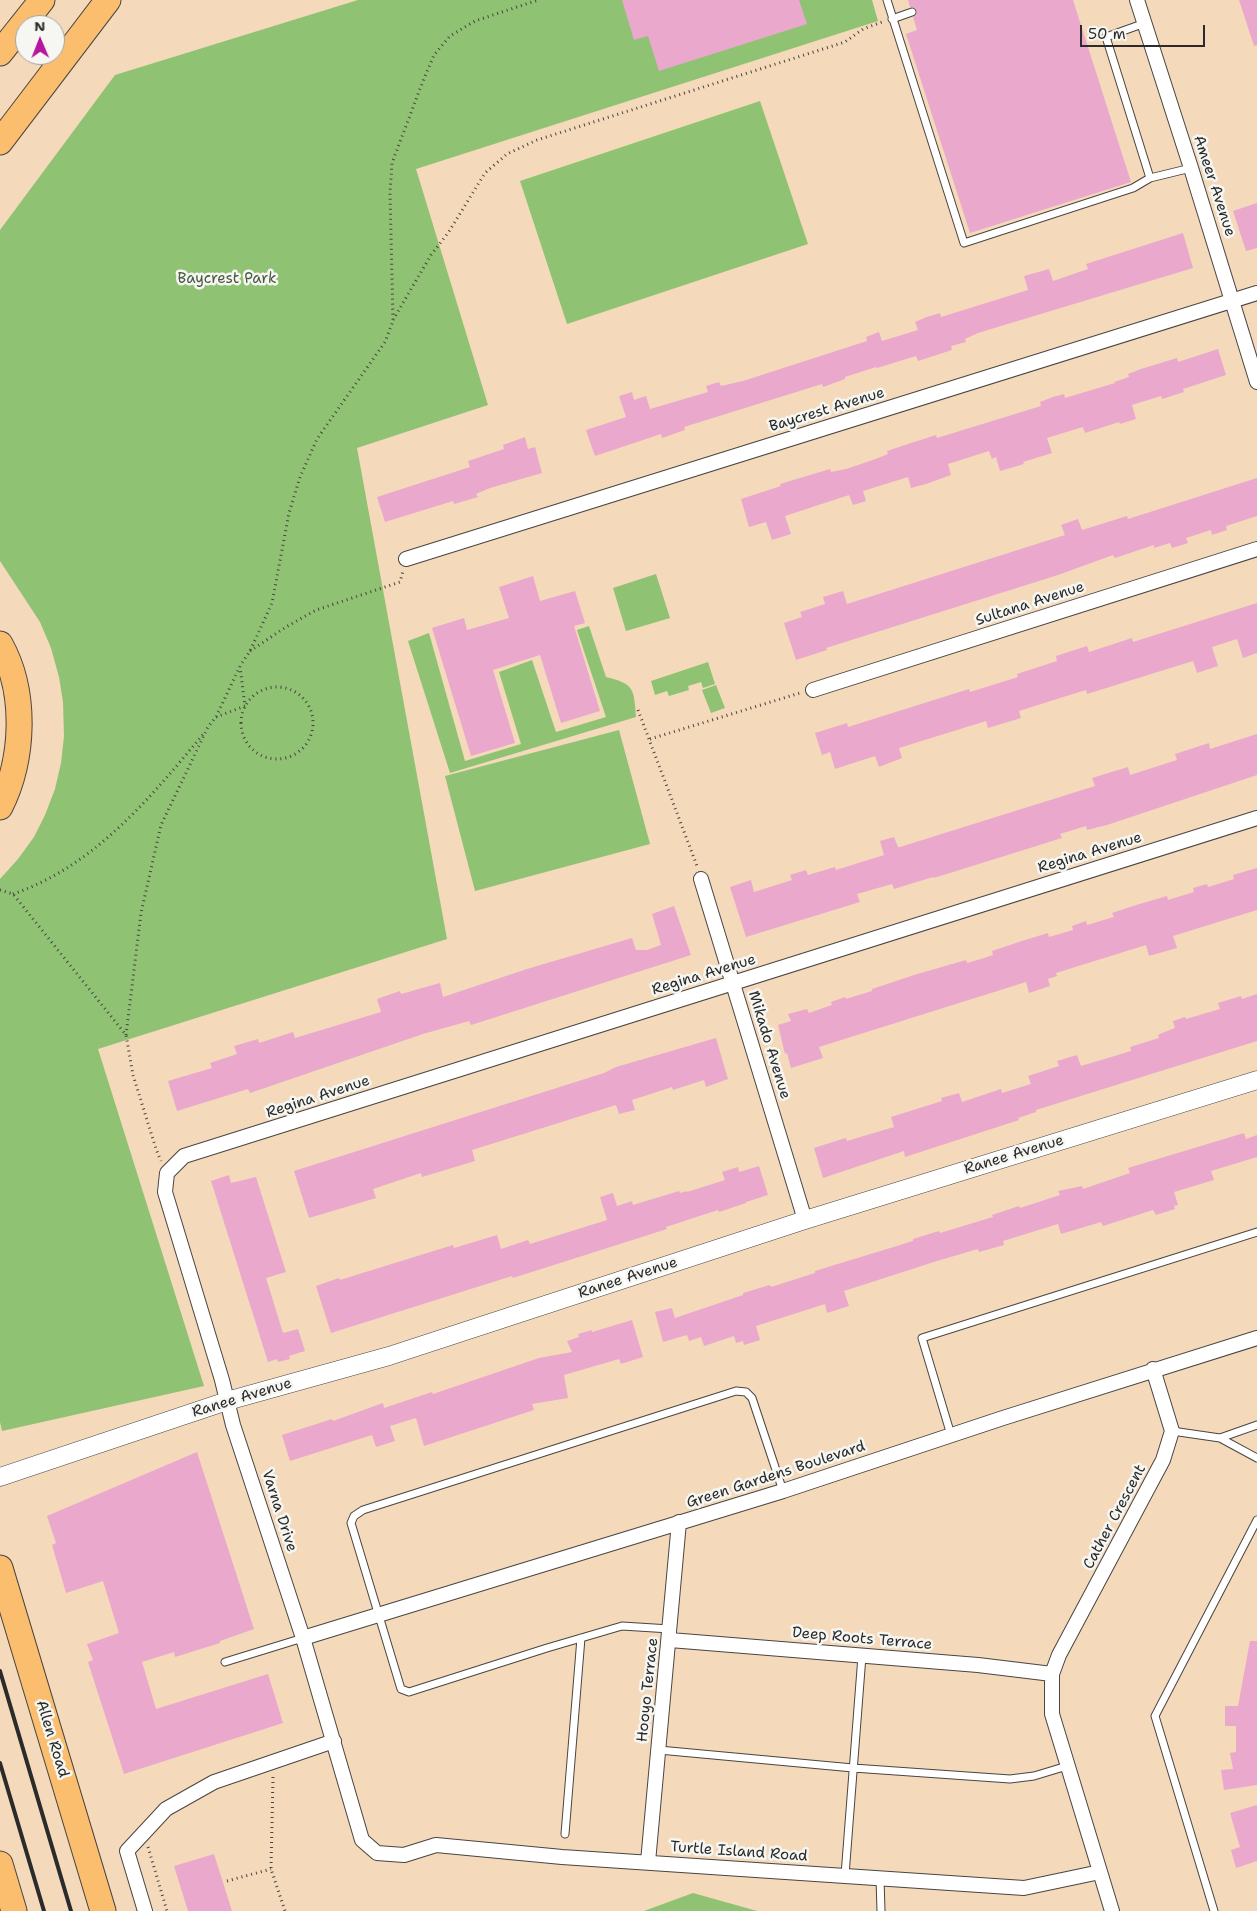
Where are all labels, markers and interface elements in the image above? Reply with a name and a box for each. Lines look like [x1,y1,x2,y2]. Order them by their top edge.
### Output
north arrow [15,15,65,65]
scale bar [1082,15,1207,47]
text: N [34,17,45,35]
text: 50 m [1088,24,1126,44]
street label: Ameer Avenue [1189,133,1239,239]
park label: Baycrest Park [177,270,277,288]
street label: Baycrest Avenue [767,384,887,436]
street label: Sultana Avenue [973,578,1087,630]
street label: Regina Avenue [1036,829,1144,877]
street label: Regina Avenue [650,951,758,999]
street label: Mikado Avenue [744,989,794,1101]
street label: Regina Avenue [264,1072,372,1122]
street label: Ranee Avenue [962,1131,1066,1179]
street label: Ranee Avenue [576,1253,680,1303]
street label: Ranee Avenue [190,1374,294,1422]
street label: Green Gardens Boulevard [684,1438,868,1512]
street label: Cather Crescent [1080,1462,1150,1572]
street label: Varna Drive [257,1468,301,1554]
street label: Deep Roots Terrace [791,1624,933,1654]
street label: Hooyo Terrace [634,1637,662,1743]
street label: Allen Road [32,1698,72,1780]
street label: Turtle Island Road [670,1838,808,1866]

